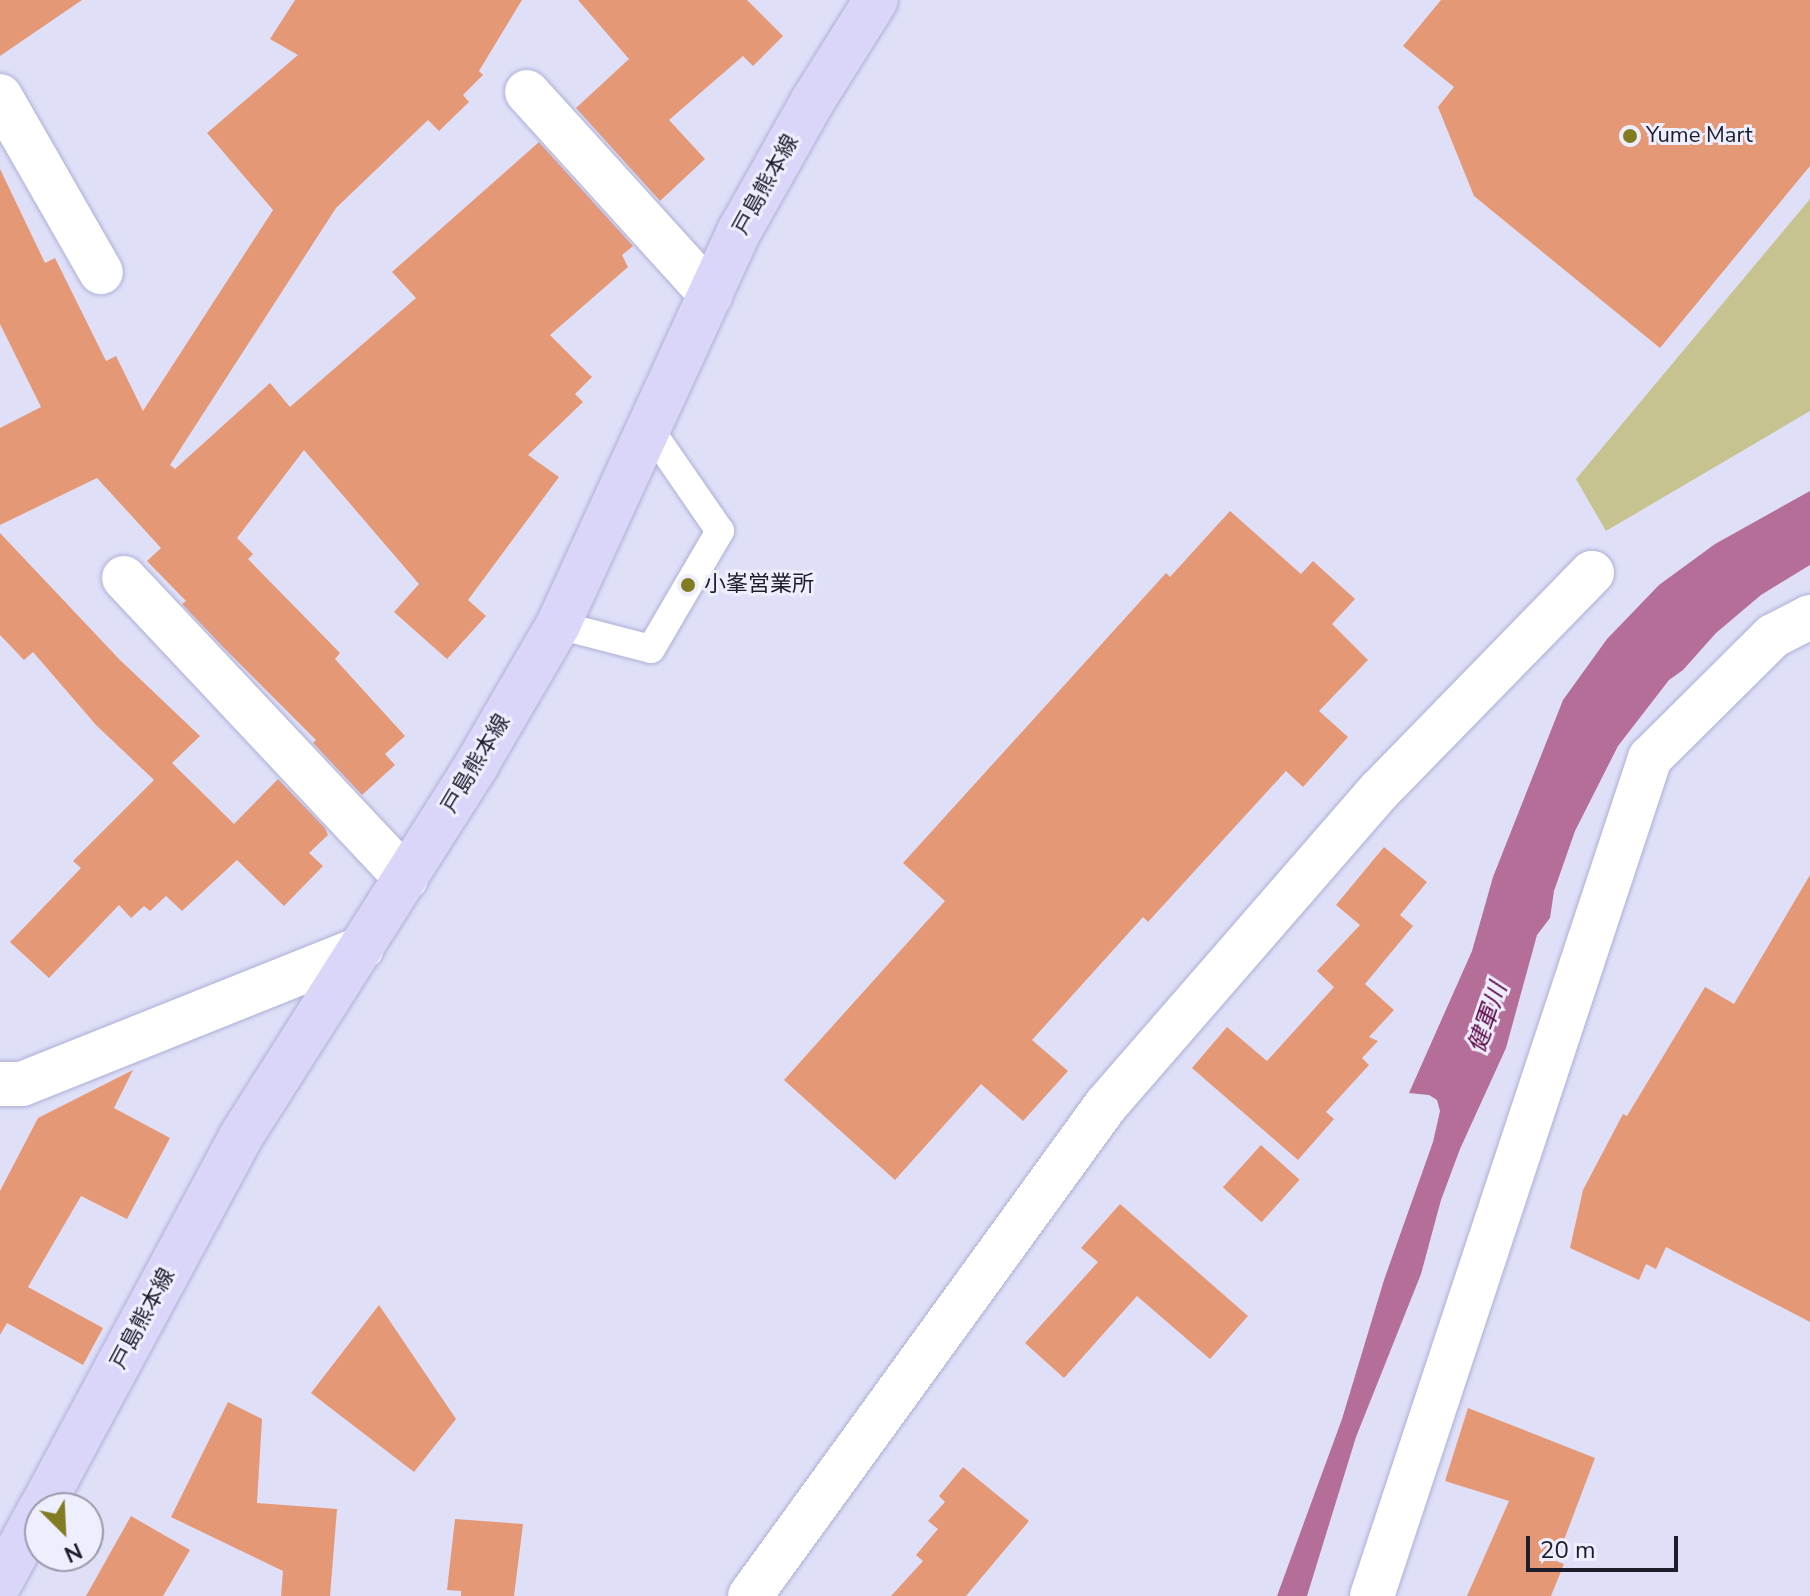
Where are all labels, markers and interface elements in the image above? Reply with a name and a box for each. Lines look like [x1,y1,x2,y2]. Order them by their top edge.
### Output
place label: Yume Mart [1646,123,1753,149]
marker: Yume Mart [1621,127,1639,145]
street label: 戸島熊本線 [728,130,804,240]
place label: 小峯営業所 [704,572,814,598]
marker: 小峯営業所 [679,576,697,594]
street label: 戸島熊本線 [436,710,516,818]
water label: 健軍川 [1463,979,1513,1057]
street label: 戸島熊本線 [106,1264,180,1374]
north arrow [24,1492,104,1572]
scale bar [1530,1520,1682,1570]
text: 20 m [1540,1534,1596,1566]
text: N [59,1535,87,1569]

